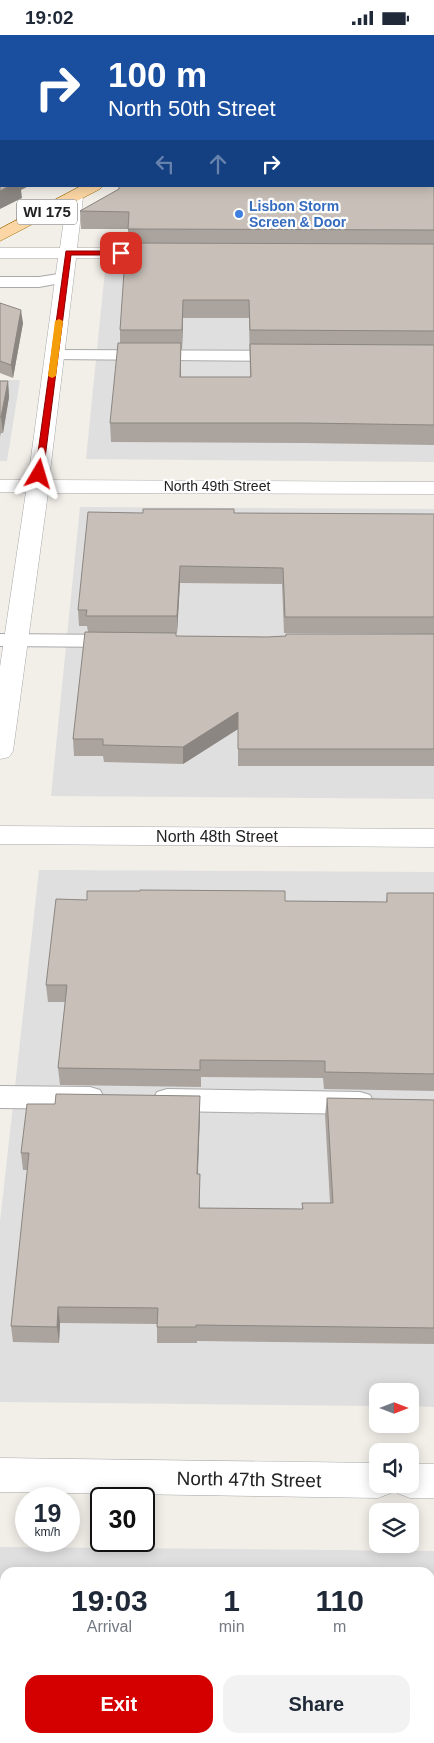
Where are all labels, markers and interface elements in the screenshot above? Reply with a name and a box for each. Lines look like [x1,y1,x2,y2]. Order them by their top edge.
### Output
text: 19:02 [25,7,74,28]
icon: right [25,55,90,120]
text: 100 m [108,55,207,94]
text: North 50th Street [108,96,276,121]
icon: left [151,150,179,178]
icon: ahead [204,150,232,178]
icon: right [257,150,285,178]
place label: Lisbon Storm Screen & Door [249,198,347,230]
road number: WI 175 [17,199,77,225]
marker: Lisbon Storm Screen & Door [233,208,245,220]
pin [100,232,142,274]
icon: arrive [107,239,135,267]
position arrow [12,447,64,499]
street label: North 49th Street [164,478,270,494]
street label: North 48th Street [156,828,278,845]
north arrow [369,1383,419,1433]
map controls [369,1383,419,1553]
button: sound [369,1443,419,1493]
street label: North 47th Street [176,1468,322,1491]
speed limit sign: 30 [90,1487,155,1552]
text: 19 [34,1499,61,1527]
button: layers [369,1503,419,1553]
text: km/h [34,1525,61,1539]
text: 19:03 [71,1584,148,1617]
text: 1 [223,1584,240,1617]
text: 110 [316,1584,364,1617]
text: Arrival [87,1618,132,1635]
text: min [219,1618,245,1635]
text: m [333,1618,346,1635]
button: Exit [25,1675,213,1733]
button: Share [223,1675,410,1733]

